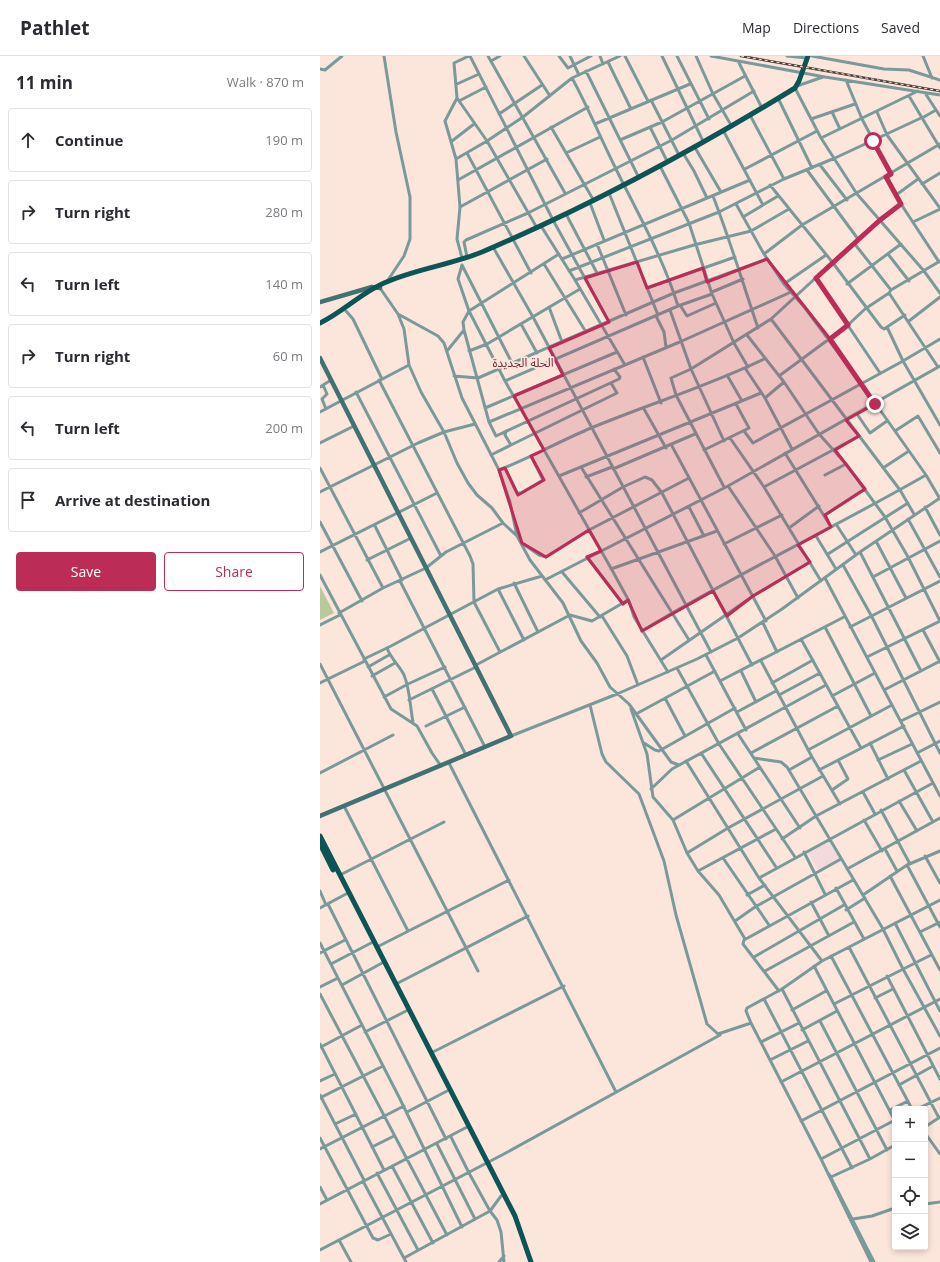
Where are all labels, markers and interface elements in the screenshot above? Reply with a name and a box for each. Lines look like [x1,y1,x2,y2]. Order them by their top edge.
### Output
text: Pathlet [20,15,89,41]
text: Map [742,18,771,37]
text: Directions [793,18,859,37]
text: Saved [881,18,920,37]
text: 11 min [16,71,73,94]
text: Walk · 870 m [227,73,304,91]
icon: ahead [17,129,39,151]
text: Continue [55,130,123,150]
text: 190 m [265,131,303,149]
route start [864,132,882,150]
icon: right [17,201,39,223]
text: Turn right [55,202,130,222]
text: 280 m [265,203,303,221]
icon: left [17,273,39,295]
text: Turn left [55,274,120,294]
text: 140 m [265,275,303,293]
icon: right [17,345,39,367]
text: Turn right [55,346,130,366]
text: 60 m [273,347,303,365]
district label: الحلة الجديدة [492,354,554,371]
route end [866,395,884,413]
icon: left [17,417,39,439]
text: Turn left [55,418,120,438]
text: 200 m [265,419,303,437]
icon: arrive [17,489,39,511]
text: Arrive at destination [55,490,210,510]
button: Save [16,552,156,591]
button: Share [164,552,304,591]
map controls [892,1106,928,1250]
button: + [892,1106,928,1142]
button: − [892,1142,928,1178]
button: locate [892,1178,928,1214]
button: layers [892,1214,928,1250]

